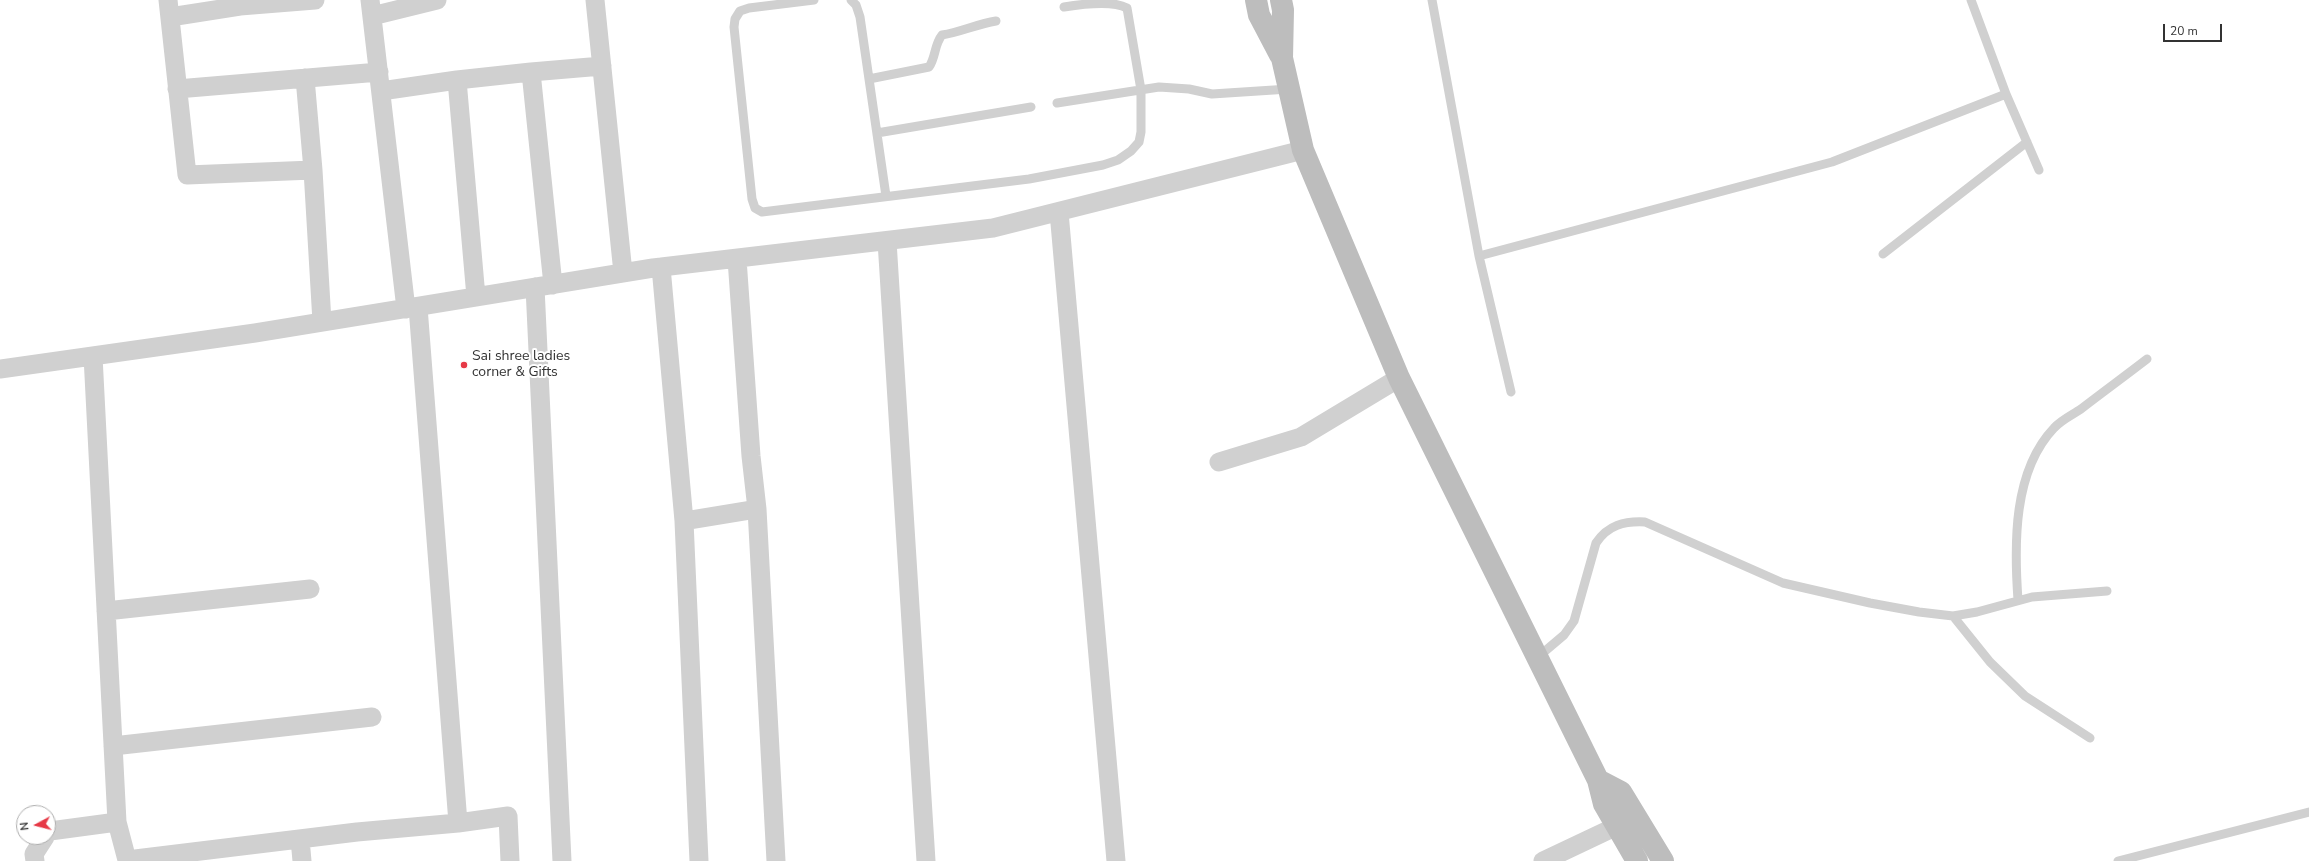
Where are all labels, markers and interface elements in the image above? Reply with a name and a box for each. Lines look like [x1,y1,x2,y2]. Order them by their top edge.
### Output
scale bar [2165,16,2224,42]
text: 20 m [2170,23,2198,39]
place label: Sai shree ladies corner & Gifts [472,349,570,382]
marker: Sai shree ladies corner & Gifts [459,360,469,370]
north arrow [16,805,56,845]
text: N [17,821,33,831]

